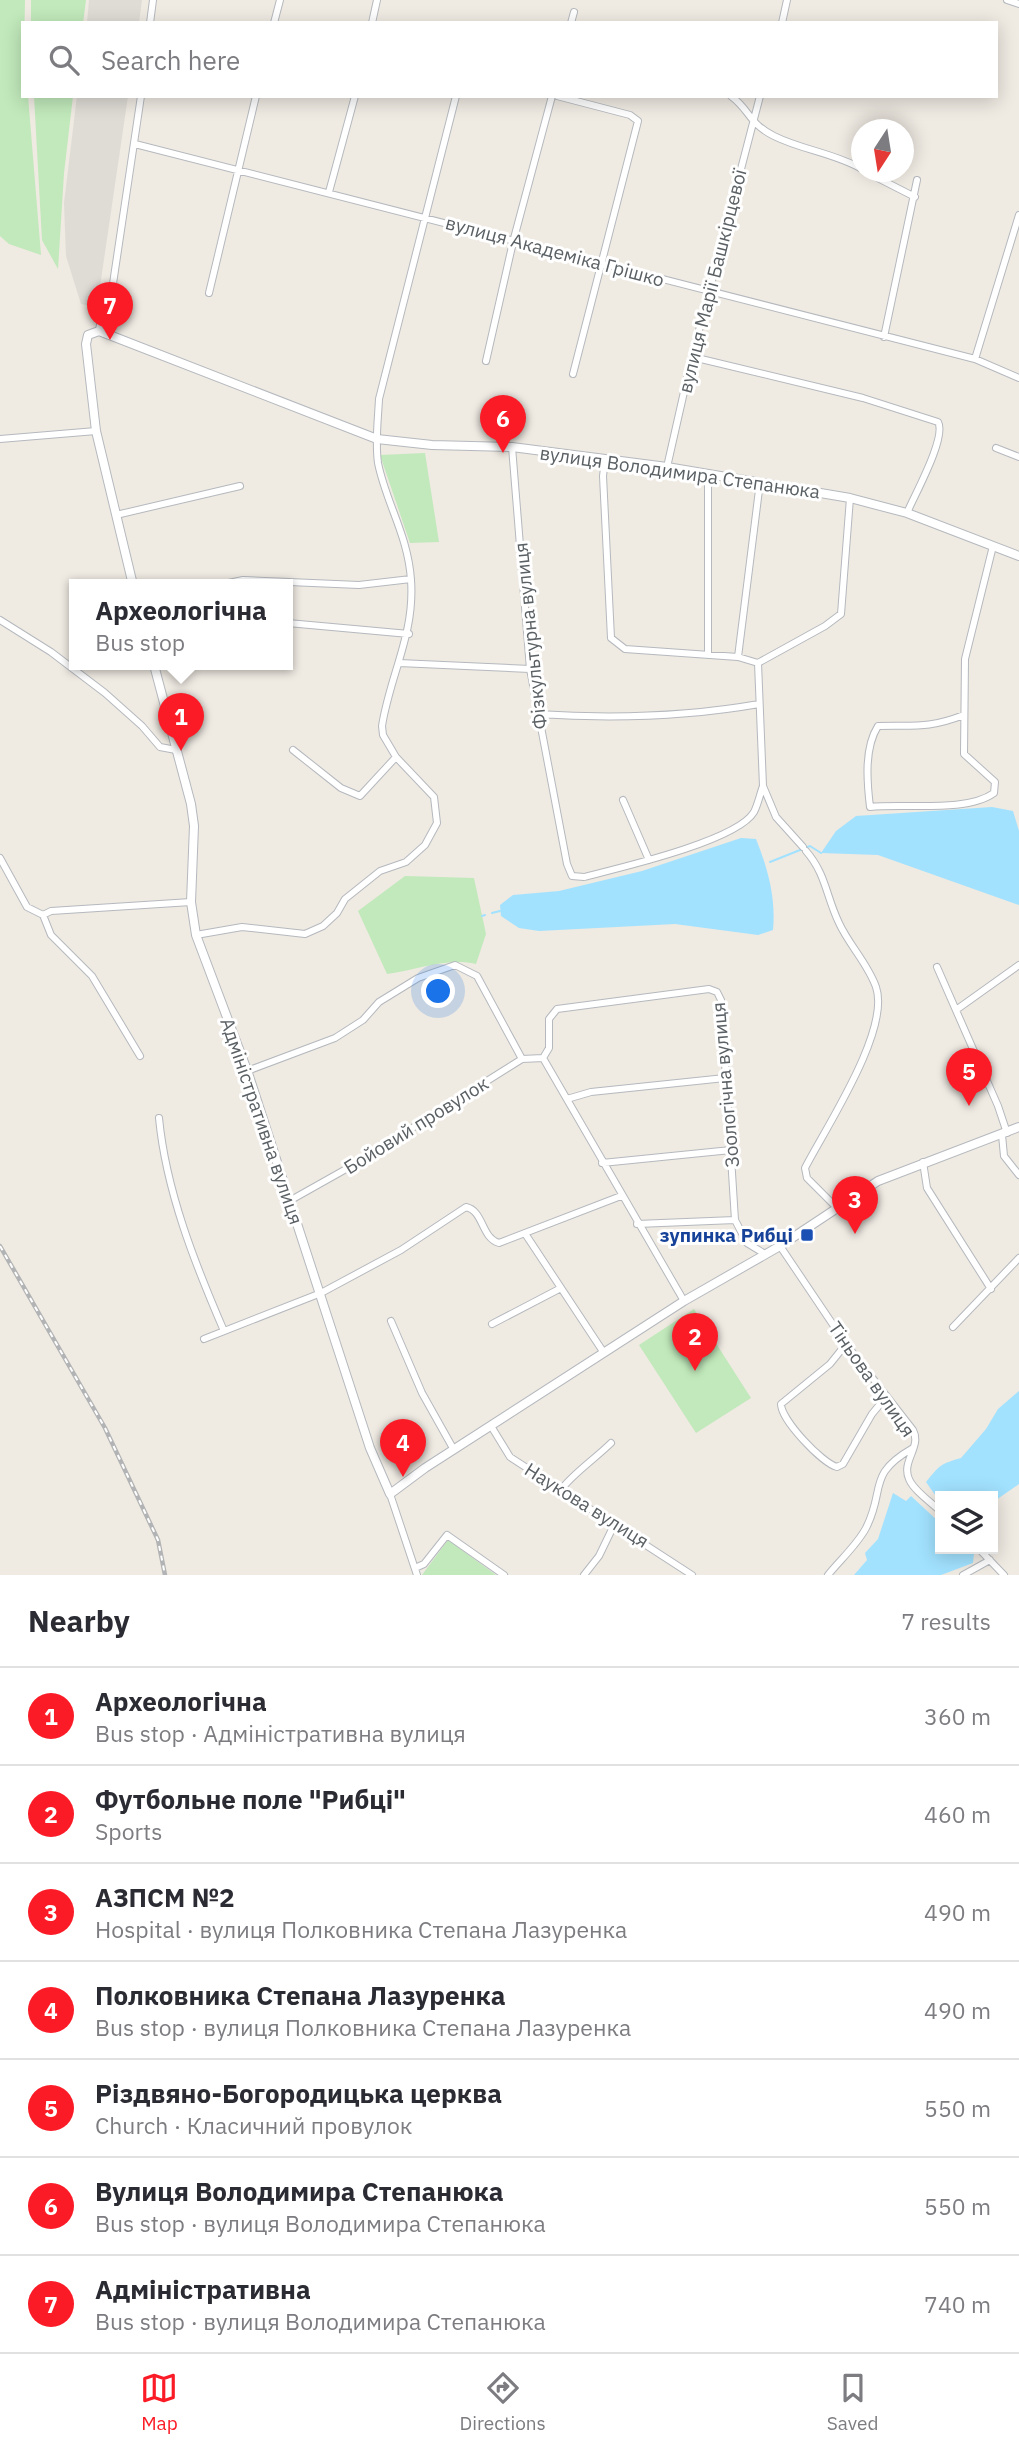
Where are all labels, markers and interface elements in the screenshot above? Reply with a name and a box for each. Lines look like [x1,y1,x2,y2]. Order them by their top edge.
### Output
search box [21,21,998,98]
icon: search [45,41,83,79]
text: Search here [101,43,240,77]
north arrow [851,119,914,182]
street label: вулиця Марії Башкірцевої [673,165,752,395]
street label: вулиця Академіка Грішко [443,210,667,292]
pin: 7 [87,282,133,340]
pin: 6 [480,395,526,453]
street label: вулиця Володимира Степанюка [538,440,822,504]
street label: Фізкультурна вулиця [508,541,552,731]
popup [69,579,293,670]
text: Археологічна [95,593,267,627]
text: Bus stop [95,627,185,657]
pin: 1 [158,693,204,751]
your location [421,974,455,1008]
street label: Зоологічна вулиця [706,1001,744,1169]
street label: Адміністративна вулиця [215,1015,309,1227]
pin: 5 [946,1048,992,1106]
street label: Бойовий провулок [339,1071,493,1179]
pin: 3 [832,1176,878,1234]
place label: зупинка Рибці [660,1223,793,1247]
marker: зупинка Рибці [799,1227,815,1243]
pin: 2 [672,1313,718,1371]
street label: Тіньова вулиця [823,1317,921,1441]
pin: 4 [380,1419,426,1477]
street label: Наукова вулиця [520,1457,654,1553]
map controls [935,1491,998,1554]
button: layers [935,1491,998,1554]
text: Nearby [28,1601,130,1640]
text: 7 results [901,1606,991,1636]
text: Археологічна [95,1684,267,1718]
text: 1 [44,1701,58,1731]
text: 360 m [924,1701,991,1731]
text: Bus stop · Адміністративна вулиця [95,1718,466,1748]
text: Футбольне поле "Рибці" [95,1782,406,1816]
text: 2 [44,1799,58,1829]
text: 460 m [924,1799,991,1829]
text: Sports [95,1816,162,1846]
text: АЗПСМ №2 [95,1880,235,1914]
text: 3 [44,1897,58,1927]
text: 490 m [924,1897,991,1927]
text: Hospital · вулиця Полковника Степана Лазуренка [95,1914,627,1944]
text: Полковника Степана Лазуренка [95,1978,506,2012]
text: 4 [44,1995,58,2025]
text: 490 m [924,1995,991,2025]
text: Bus stop · вулиця Полковника Степана Лазуренка [95,2012,631,2042]
text: Різдвяно-Богородицька церква [95,2076,502,2110]
text: 5 [44,2093,58,2123]
text: 550 m [924,2093,991,2123]
text: Church · Класичний провулок [95,2110,413,2140]
text: Вулиця Володимира Степанюка [95,2174,503,2208]
text: 6 [44,2191,58,2221]
text: 550 m [924,2191,991,2221]
text: Bus stop · вулиця Володимира Степанюка [95,2208,546,2238]
text: Адміністративна [95,2272,311,2306]
text: 7 [44,2289,58,2319]
text: 740 m [924,2289,991,2319]
text: Bus stop · вулиця Володимира Степанюка [95,2306,546,2336]
tab: Map [140,2369,178,2435]
tab: Directions [459,2369,546,2435]
tab: Saved [827,2369,879,2435]

